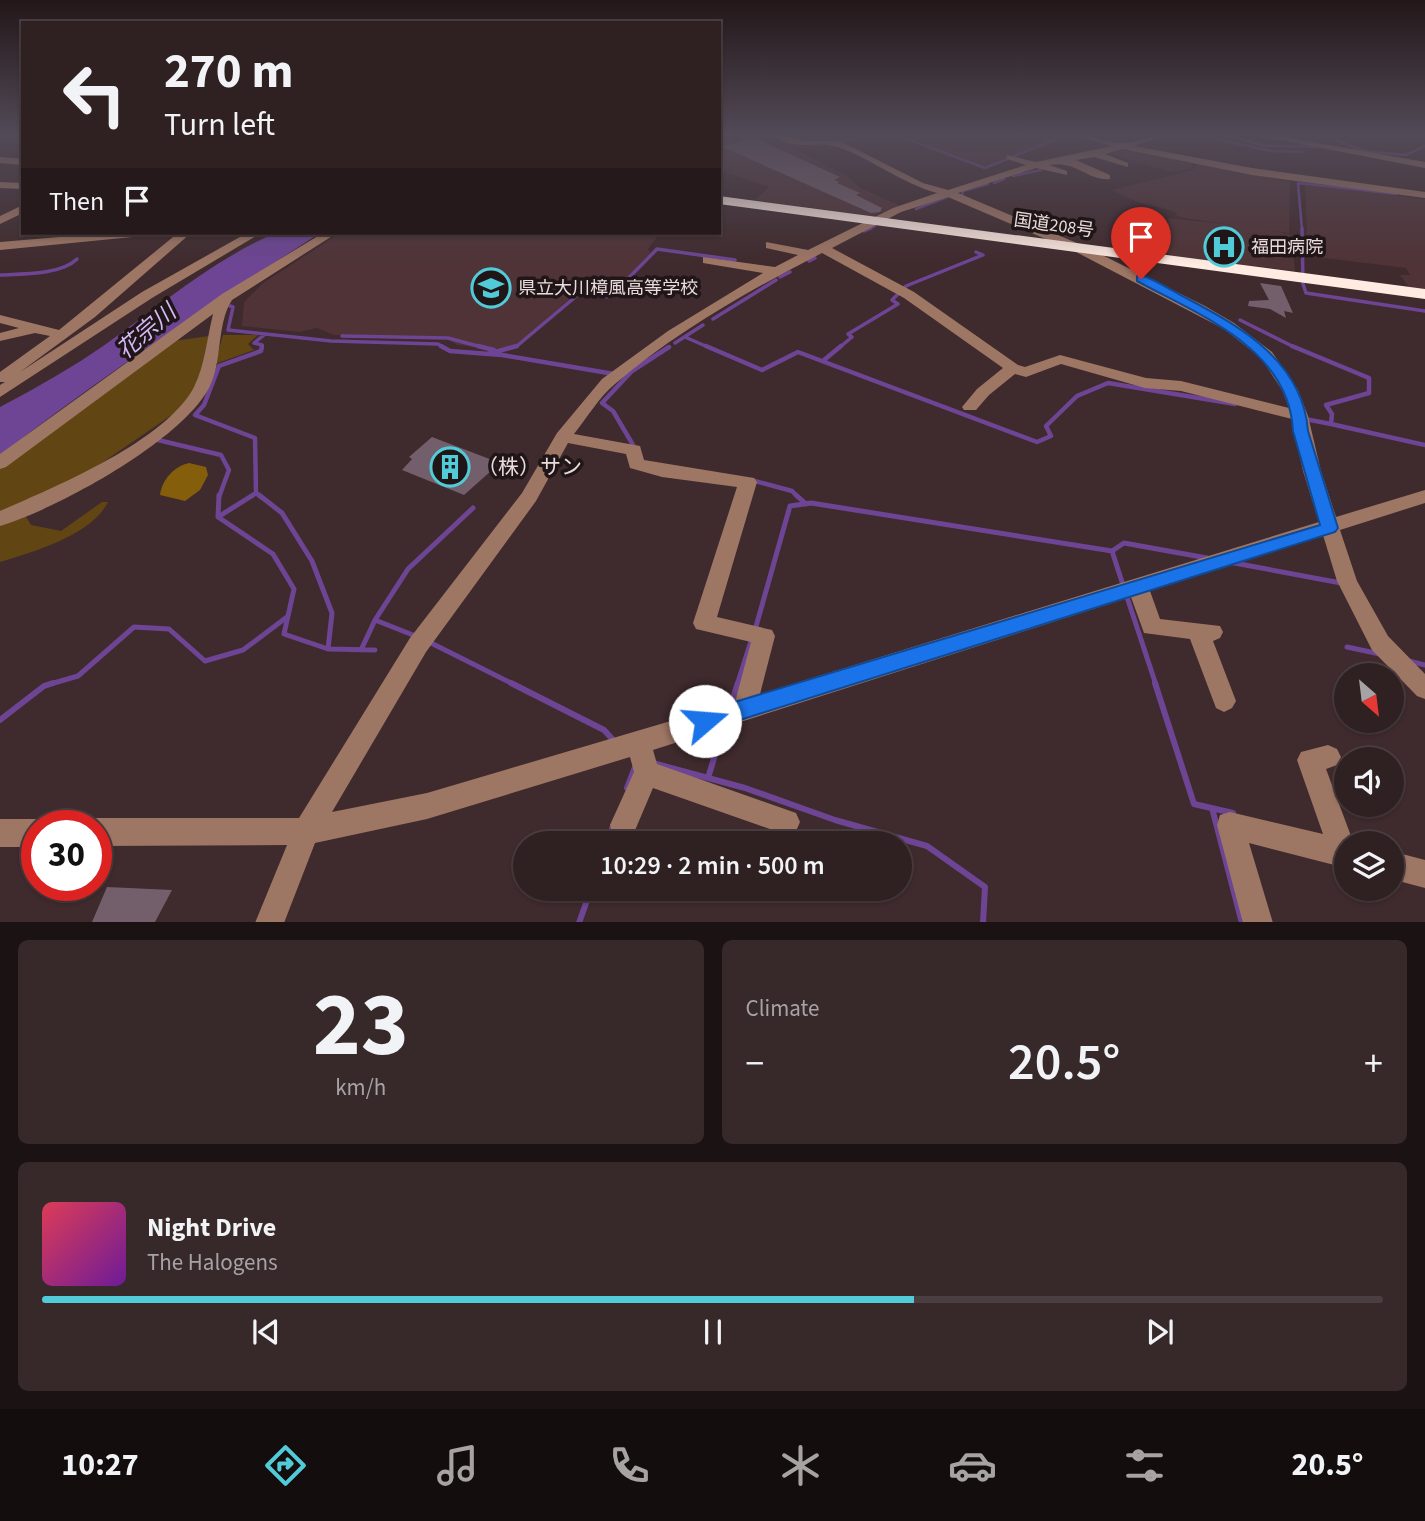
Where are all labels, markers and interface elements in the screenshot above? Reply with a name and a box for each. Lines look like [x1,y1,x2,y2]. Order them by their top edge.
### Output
text: 270 m [164,37,293,107]
icon: left [49,49,140,140]
text: Turn left [164,102,275,148]
icon: arrive [118,182,156,220]
text: Then [49,183,104,220]
street label: 国道208号 [1012,207,1096,243]
pin [1111,207,1171,279]
icon: arrive [1122,218,1160,256]
hospital icon: 福田病院 [1203,226,1245,268]
place label: 福田病院 [1251,235,1323,260]
school or university icon: 県立大川樟風高等学校 [470,267,512,309]
place label: 県立大川樟風高等学校 [518,276,698,301]
water label: 花宗川 [109,294,185,366]
building icon: （株）サン [429,446,471,488]
place label: （株）サン [477,452,582,482]
north arrow [1334,663,1404,733]
map controls [1334,663,1404,901]
position arrow [668,684,742,758]
button: sound [1334,747,1404,817]
speed limit sign: 30 [21,810,112,901]
button: layers [1334,831,1404,901]
text: 10:29 · 2 min · 500 m [600,847,825,884]
text: 23 [313,961,409,1090]
text: Climate [746,992,819,1025]
text: 20.5° [1008,1026,1120,1100]
text: − [746,1037,764,1091]
text: + [1364,1037,1383,1091]
text: km/h [335,1071,386,1104]
text: Night Drive [147,1209,276,1246]
text: The Halogens [147,1246,278,1279]
icon: previous [247,1313,285,1351]
icon: pause [694,1313,732,1351]
icon: next [1141,1313,1179,1351]
icon: directions [261,1441,310,1490]
icon: music [433,1441,482,1490]
icon: phone [605,1441,654,1490]
icon: climate [776,1441,825,1490]
icon: car [948,1441,997,1490]
icon: filters [1120,1441,1169,1490]
text: 10:27 [61,1442,139,1488]
text: 20.5° [1292,1442,1364,1488]

